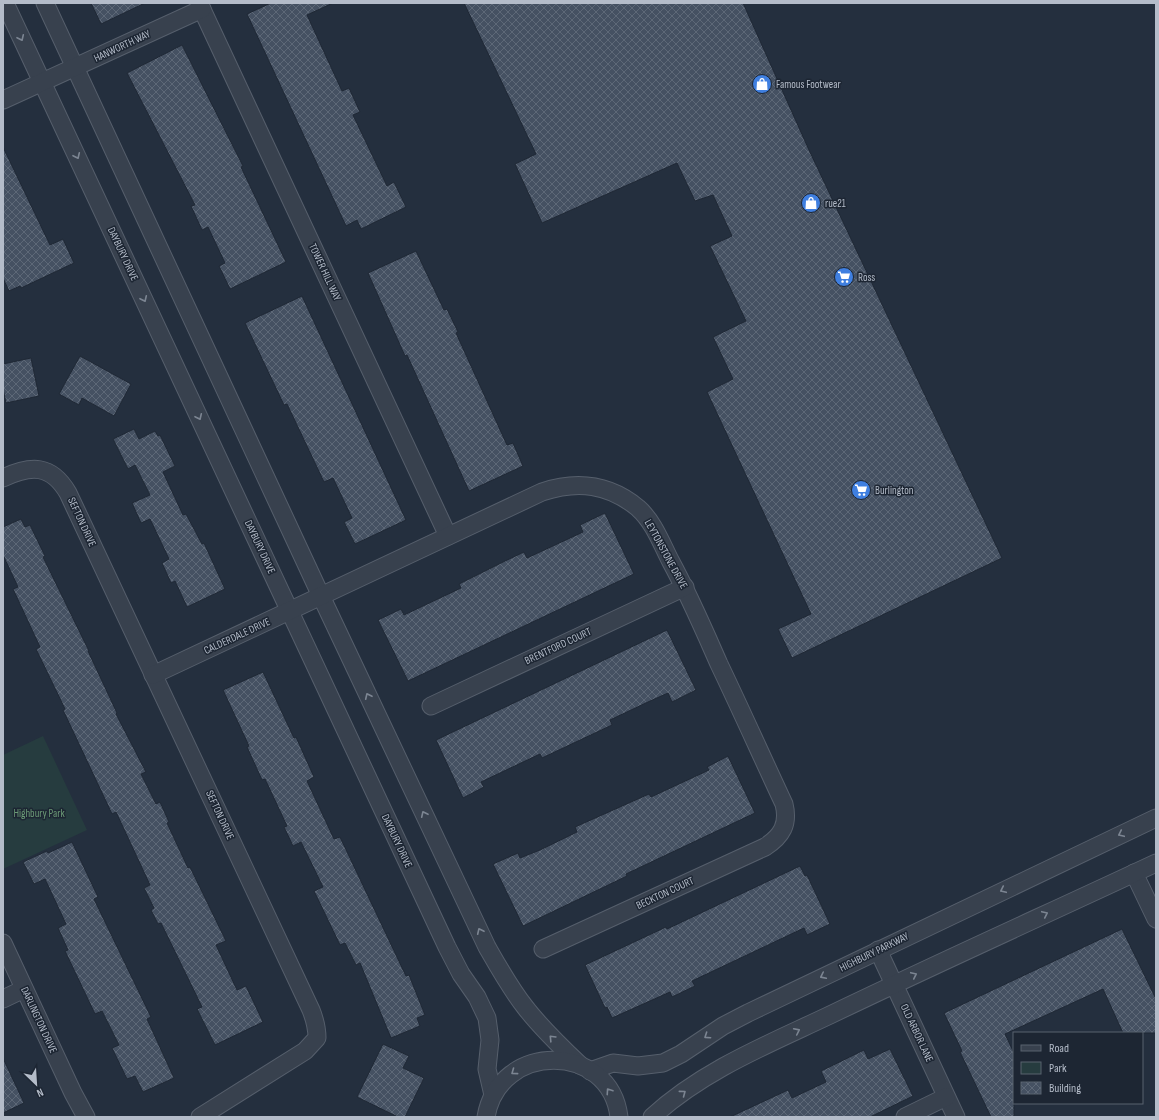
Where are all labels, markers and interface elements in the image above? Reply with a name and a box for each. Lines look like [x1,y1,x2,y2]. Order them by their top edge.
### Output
street label: HANWORTH WAY [92,27,153,65]
one-way arrow [16,34,24,42]
shop icon: Famous Footwear [751,73,773,95]
place label: Famous Footwear [776,78,841,91]
one-way arrow [72,152,80,159]
shop icon: rue21 [800,192,822,214]
place label: rue21 [825,197,846,210]
street label: DAYBURY DRIVE [105,225,141,283]
street label: TOWER HILL WAY [306,241,344,303]
supermarket icon: Ross [833,266,855,288]
place label: Ross [858,271,875,284]
one-way arrow [139,295,147,302]
one-way arrow [194,412,202,420]
supermarket icon: Burlington [850,479,872,501]
place label: Burlington [875,484,914,497]
street label: SEFTON DRIVE [65,495,99,549]
street label: LEYTONSTONE DRIVE [642,517,690,591]
street label: DAYBURY DRIVE [242,518,278,576]
street label: CALDERDALE DRIVE [202,615,272,657]
street label: BRENTFORD COURT [523,625,594,667]
one-way arrow [365,693,373,700]
street label: SEFTON DRIVE [203,788,237,842]
park label: Highbury Park [13,807,65,820]
one-way arrow [421,810,429,818]
street label: DAYBURY DRIVE [379,812,415,870]
one-way arrow [1117,829,1125,837]
street label: BECKTON COURT [634,874,696,912]
one-way arrow [1000,885,1008,893]
one-way arrow [1041,911,1048,919]
one-way arrow [477,928,485,935]
street label: HIGHBURY PARKWAY [837,929,911,974]
one-way arrow [820,971,827,979]
one-way arrow [911,971,918,979]
street label: DARLINGTON DRIVE [18,985,60,1055]
street label: OLD ARBOR LANE [898,1002,936,1064]
one-way arrow [793,1028,800,1036]
one-way arrow [705,1031,712,1038]
legend [1013,1032,1143,1104]
one-way arrow [549,1035,557,1043]
text: Road [1049,1041,1069,1056]
text: Park [1049,1061,1067,1076]
north arrow [16,1064,56,1104]
one-way arrow [511,1068,518,1075]
text: Building [1049,1081,1081,1096]
text: N [34,1085,45,1100]
one-way arrow [606,1088,614,1095]
one-way arrow [679,1090,686,1098]

